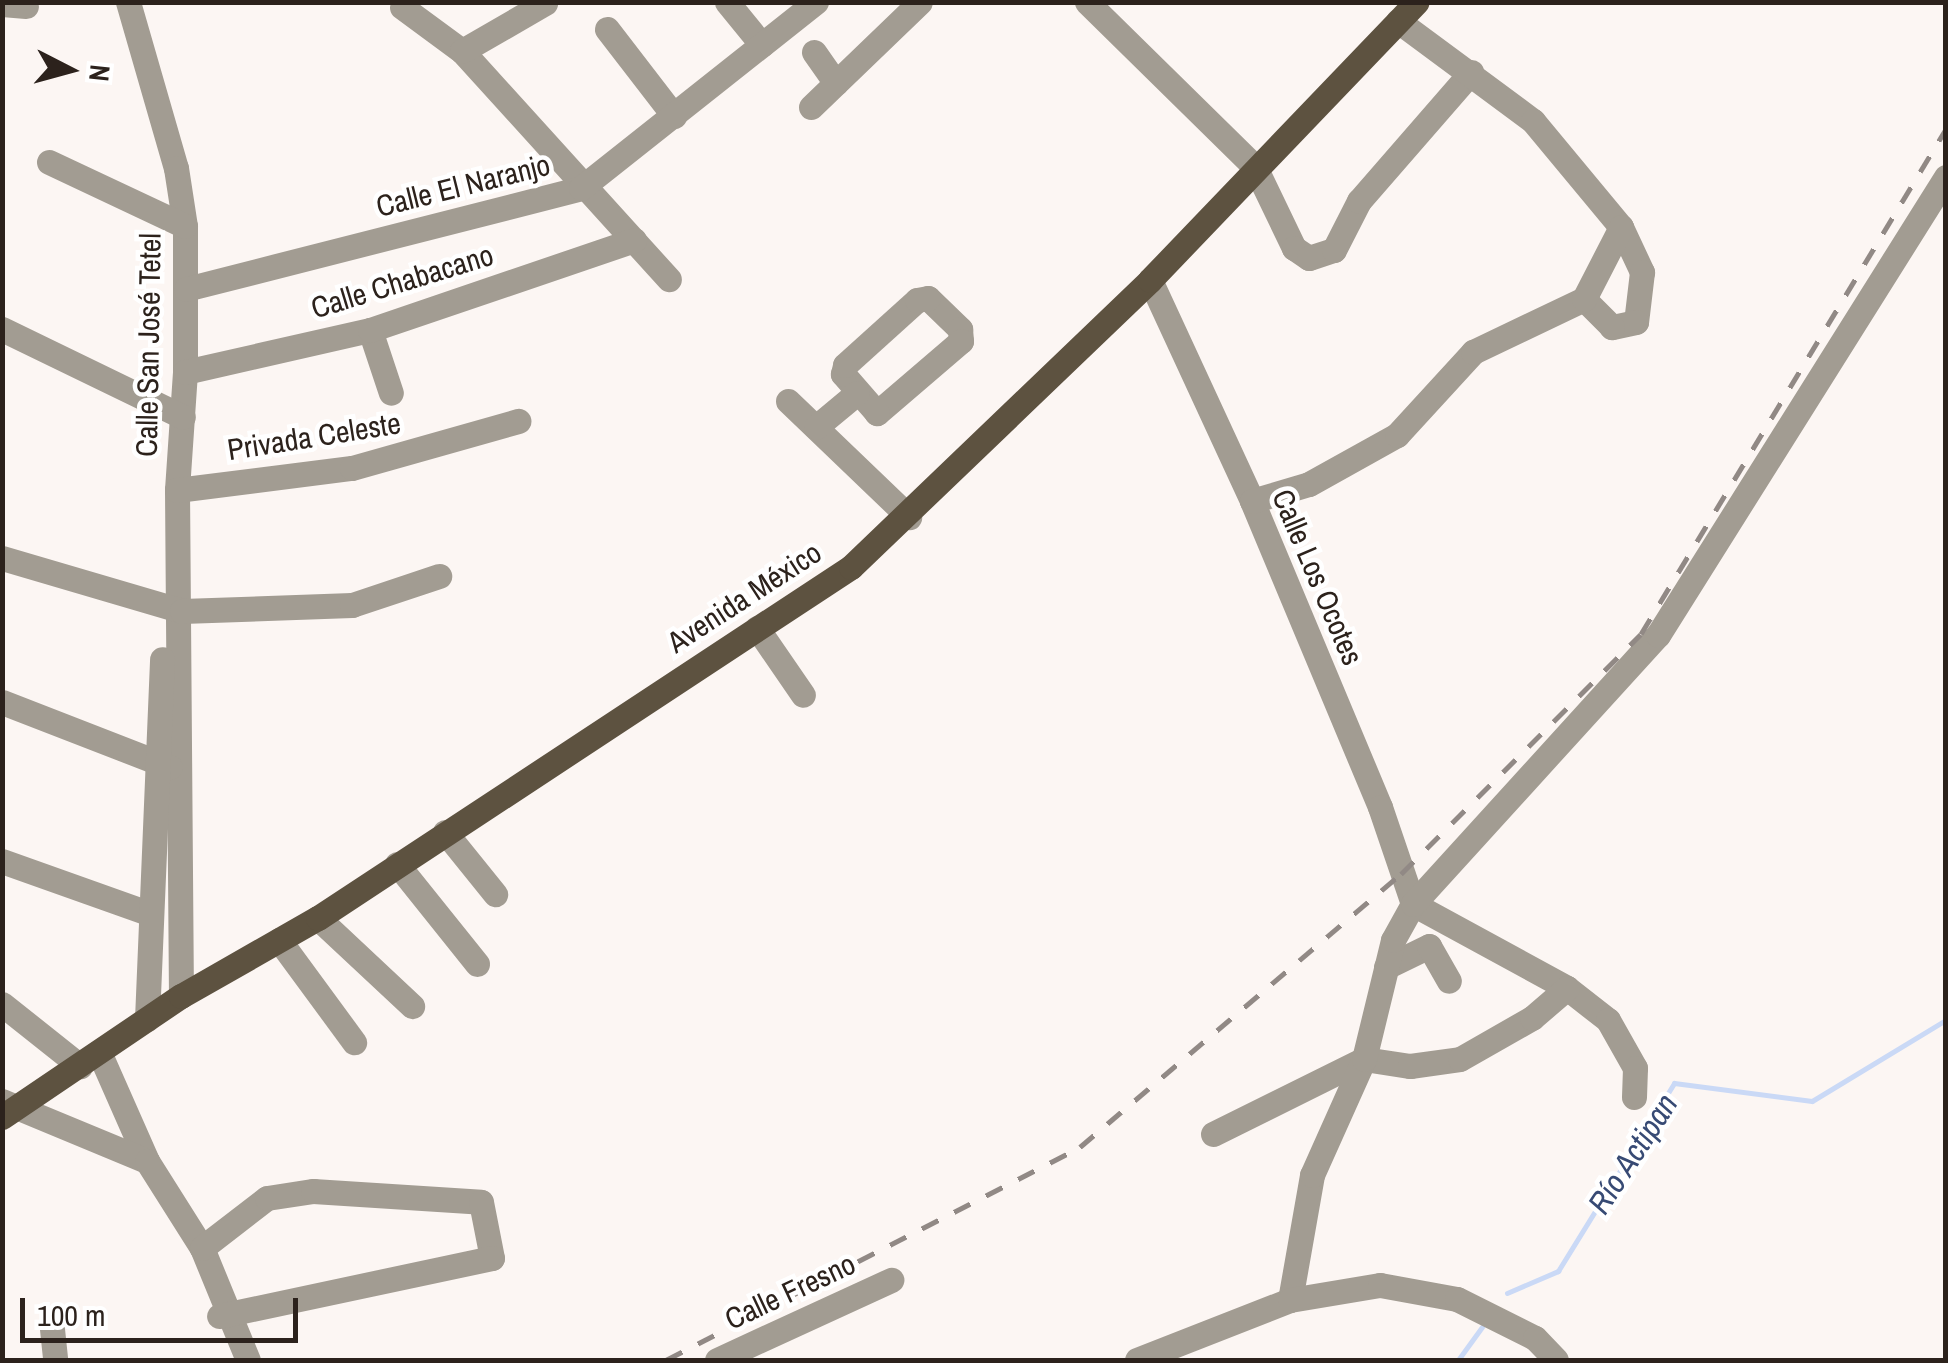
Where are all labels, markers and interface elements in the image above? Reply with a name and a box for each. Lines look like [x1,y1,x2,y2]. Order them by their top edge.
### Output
north arrow [20,20,120,120]
text: N [80,63,120,83]
street label: Calle El Naranjo [372,146,554,224]
street label: Calle San José Tetel [128,233,168,457]
street label: Calle Chabacano [307,236,497,326]
street label: Privada Celeste [225,405,403,467]
street label: Calle Los Ocotes [1265,484,1371,670]
street label: Avenida México [660,534,828,660]
water label: Río Actipan [1580,1086,1686,1222]
street label: Calle Fresno [719,1245,861,1337]
scale bar [25,1278,302,1340]
text: 100 m [37,1295,105,1335]

